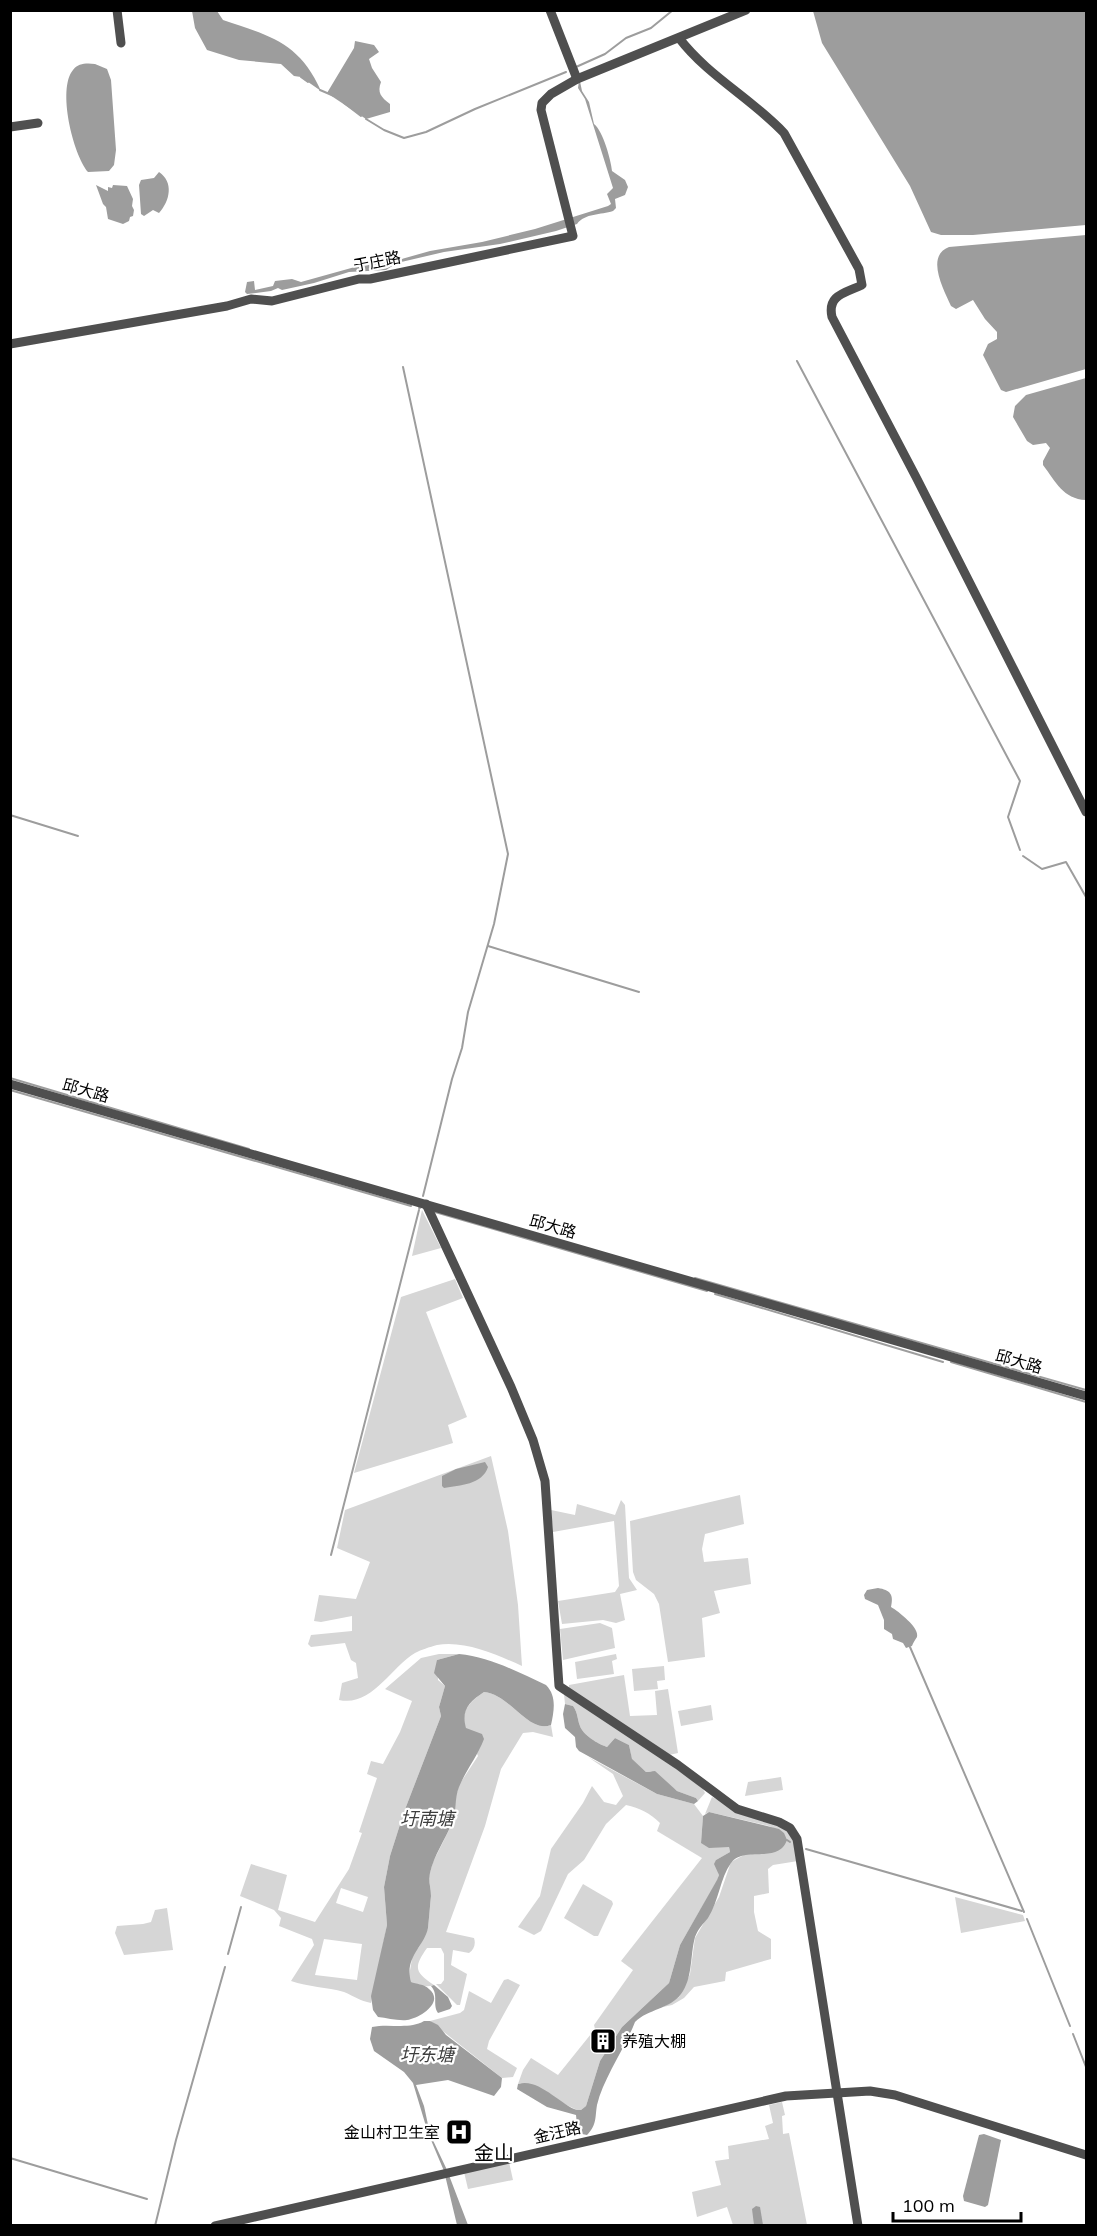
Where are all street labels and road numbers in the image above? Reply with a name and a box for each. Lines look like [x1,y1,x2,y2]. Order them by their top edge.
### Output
street label: 于庄路 [352,247,402,275]
street label: 邱大路 [60,1074,112,1106]
street label: 邱大路 [527,1210,579,1242]
street label: 邱大路 [993,1345,1045,1377]
street label: 金汪路 [531,2117,583,2147]

